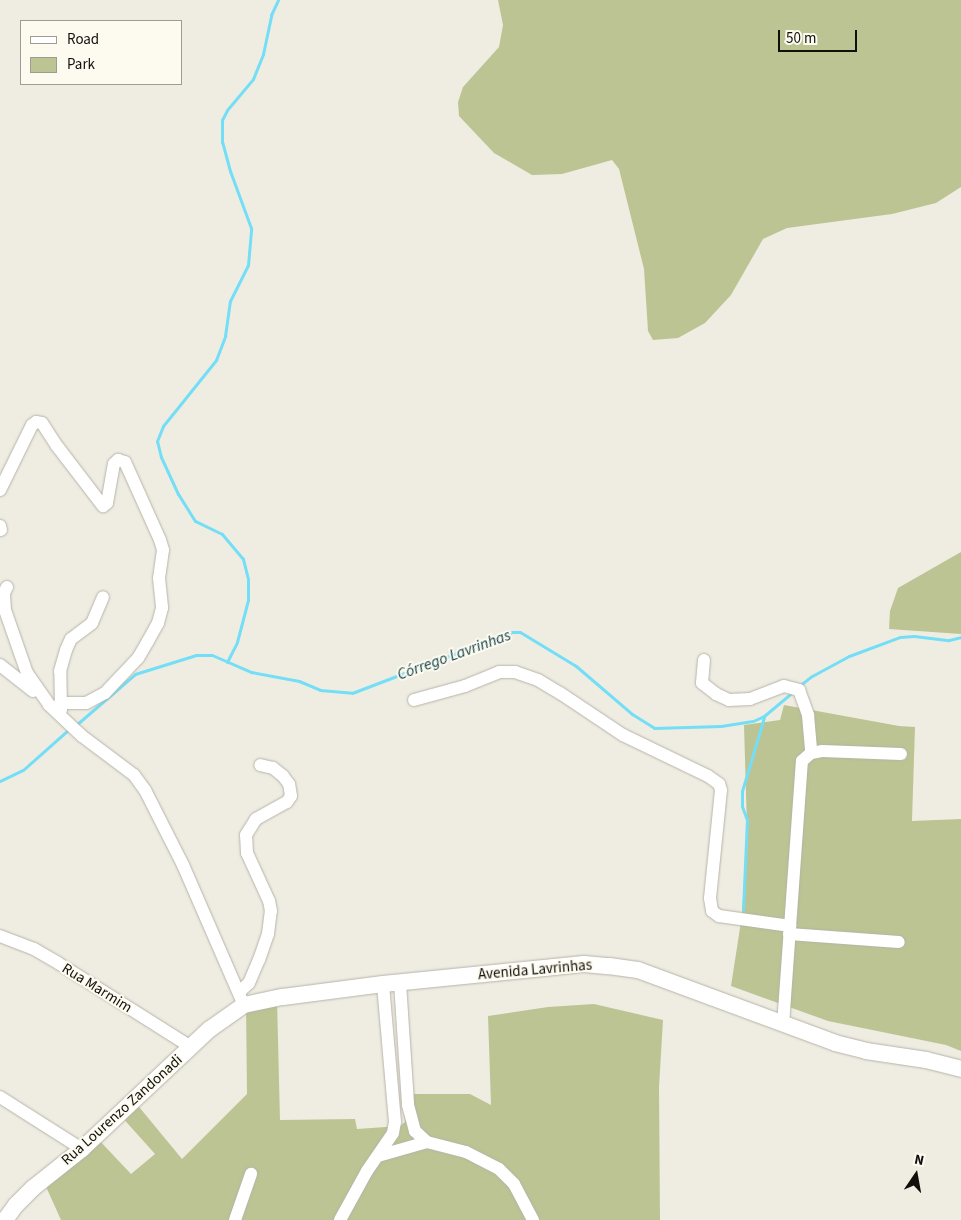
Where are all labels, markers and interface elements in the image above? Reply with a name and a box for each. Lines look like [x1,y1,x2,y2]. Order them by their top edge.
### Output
legend [20,20,182,85]
scale bar [781,20,860,52]
text: 50 m [786,28,816,49]
text: Road [67,29,99,50]
text: Park [67,54,95,75]
water label: Córrego Lavrinhas [395,626,513,684]
street label: Avenida Lavrinhas [477,956,593,984]
street label: Rua Marmim [59,959,135,1017]
street label: Rua Lourenzo Zandonadi [58,1051,186,1169]
north arrow [891,1150,941,1200]
text: N [912,1150,926,1171]

